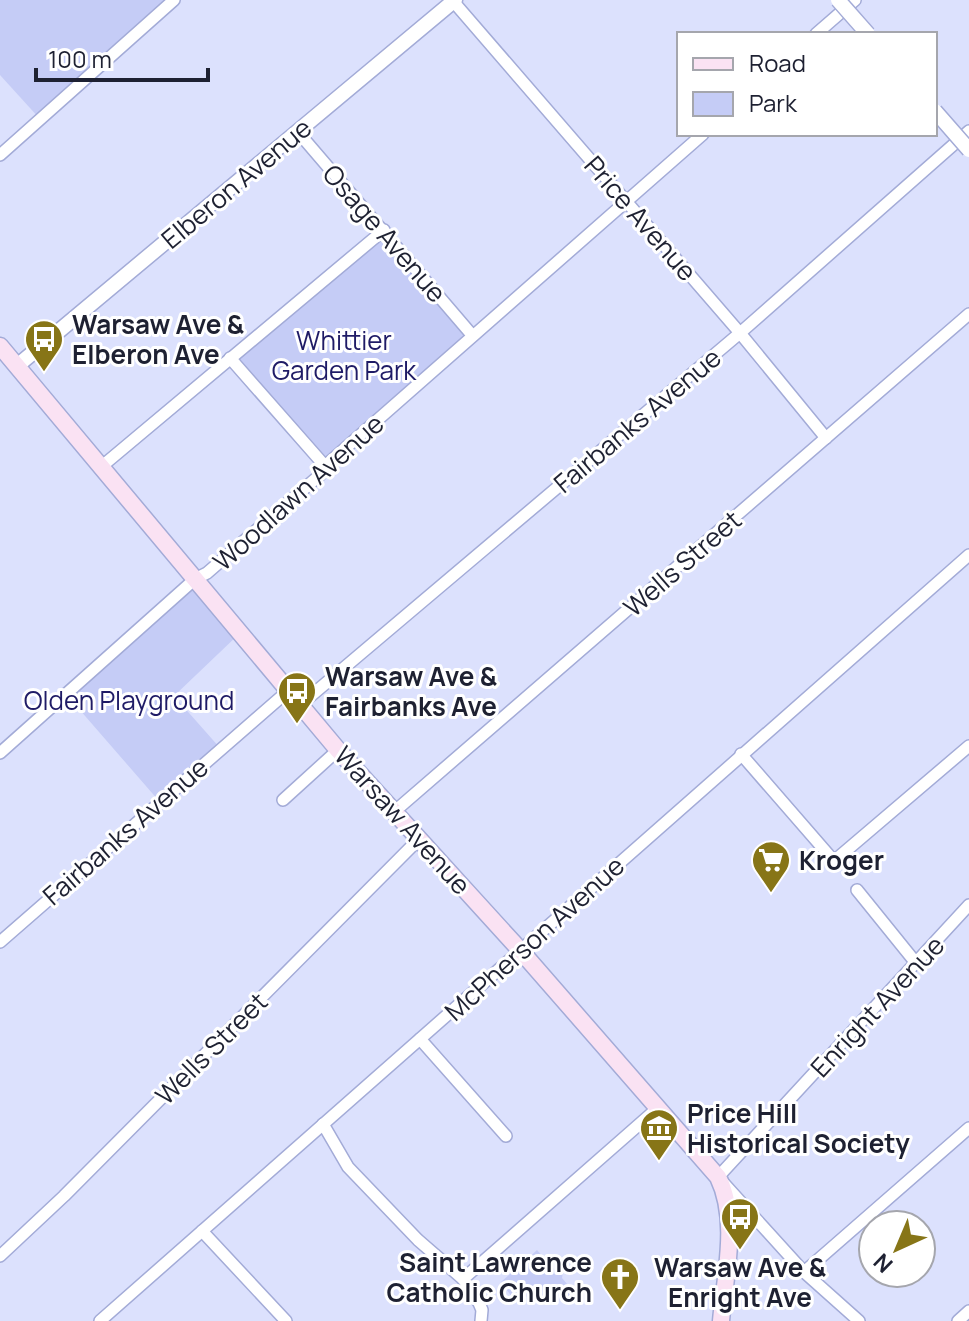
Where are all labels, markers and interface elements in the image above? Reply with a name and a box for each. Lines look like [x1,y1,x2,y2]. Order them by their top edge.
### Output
scale bar [36,32,208,82]
legend [677,32,937,136]
text: 100 m [48,42,112,75]
text: Road [749,46,806,79]
text: Park [749,86,798,119]
street label: Elberon Avenue [153,110,319,256]
street label: Price Avenue [577,148,705,288]
street label: Osage Avenue [315,156,455,310]
place label: Warsaw Ave & Elberon Ave [72,306,245,372]
bus stop icon: Warsaw Ave & Elberon Ave [23,318,65,373]
park label: Whittier Garden Park [272,322,417,388]
street label: Fairbanks Avenue [546,339,728,501]
street label: Woodlawn Avenue [205,406,391,578]
street label: Wells Street [615,502,749,624]
place label: Warsaw Ave & Fairbanks Ave [325,658,498,724]
bus stop icon: Warsaw Ave & Fairbanks Ave [276,670,318,725]
park label: Olden Playground [24,682,234,718]
street label: Warsaw Avenue [327,738,479,902]
street label: Fairbanks Avenue [35,749,215,913]
supermarket icon: Kroger [750,839,792,894]
place label: Kroger [799,842,884,878]
street label: McPherson Avenue [436,848,632,1028]
street label: Enright Avenue [802,927,952,1085]
street label: Wells Street [147,984,275,1112]
place label: Price Hill Historical Society [687,1095,910,1161]
museum icon: Price Hill Historical Society [638,1107,680,1162]
bus stop icon: Warsaw Ave & Enright Ave [719,1196,761,1251]
north arrow [857,1209,937,1289]
place label: Saint Lawrence Catholic Church [386,1244,592,1310]
text: N [867,1247,899,1280]
place label: Warsaw Ave & Enright Ave [654,1249,827,1315]
church icon: Saint Lawrence Catholic Church [599,1256,641,1311]

